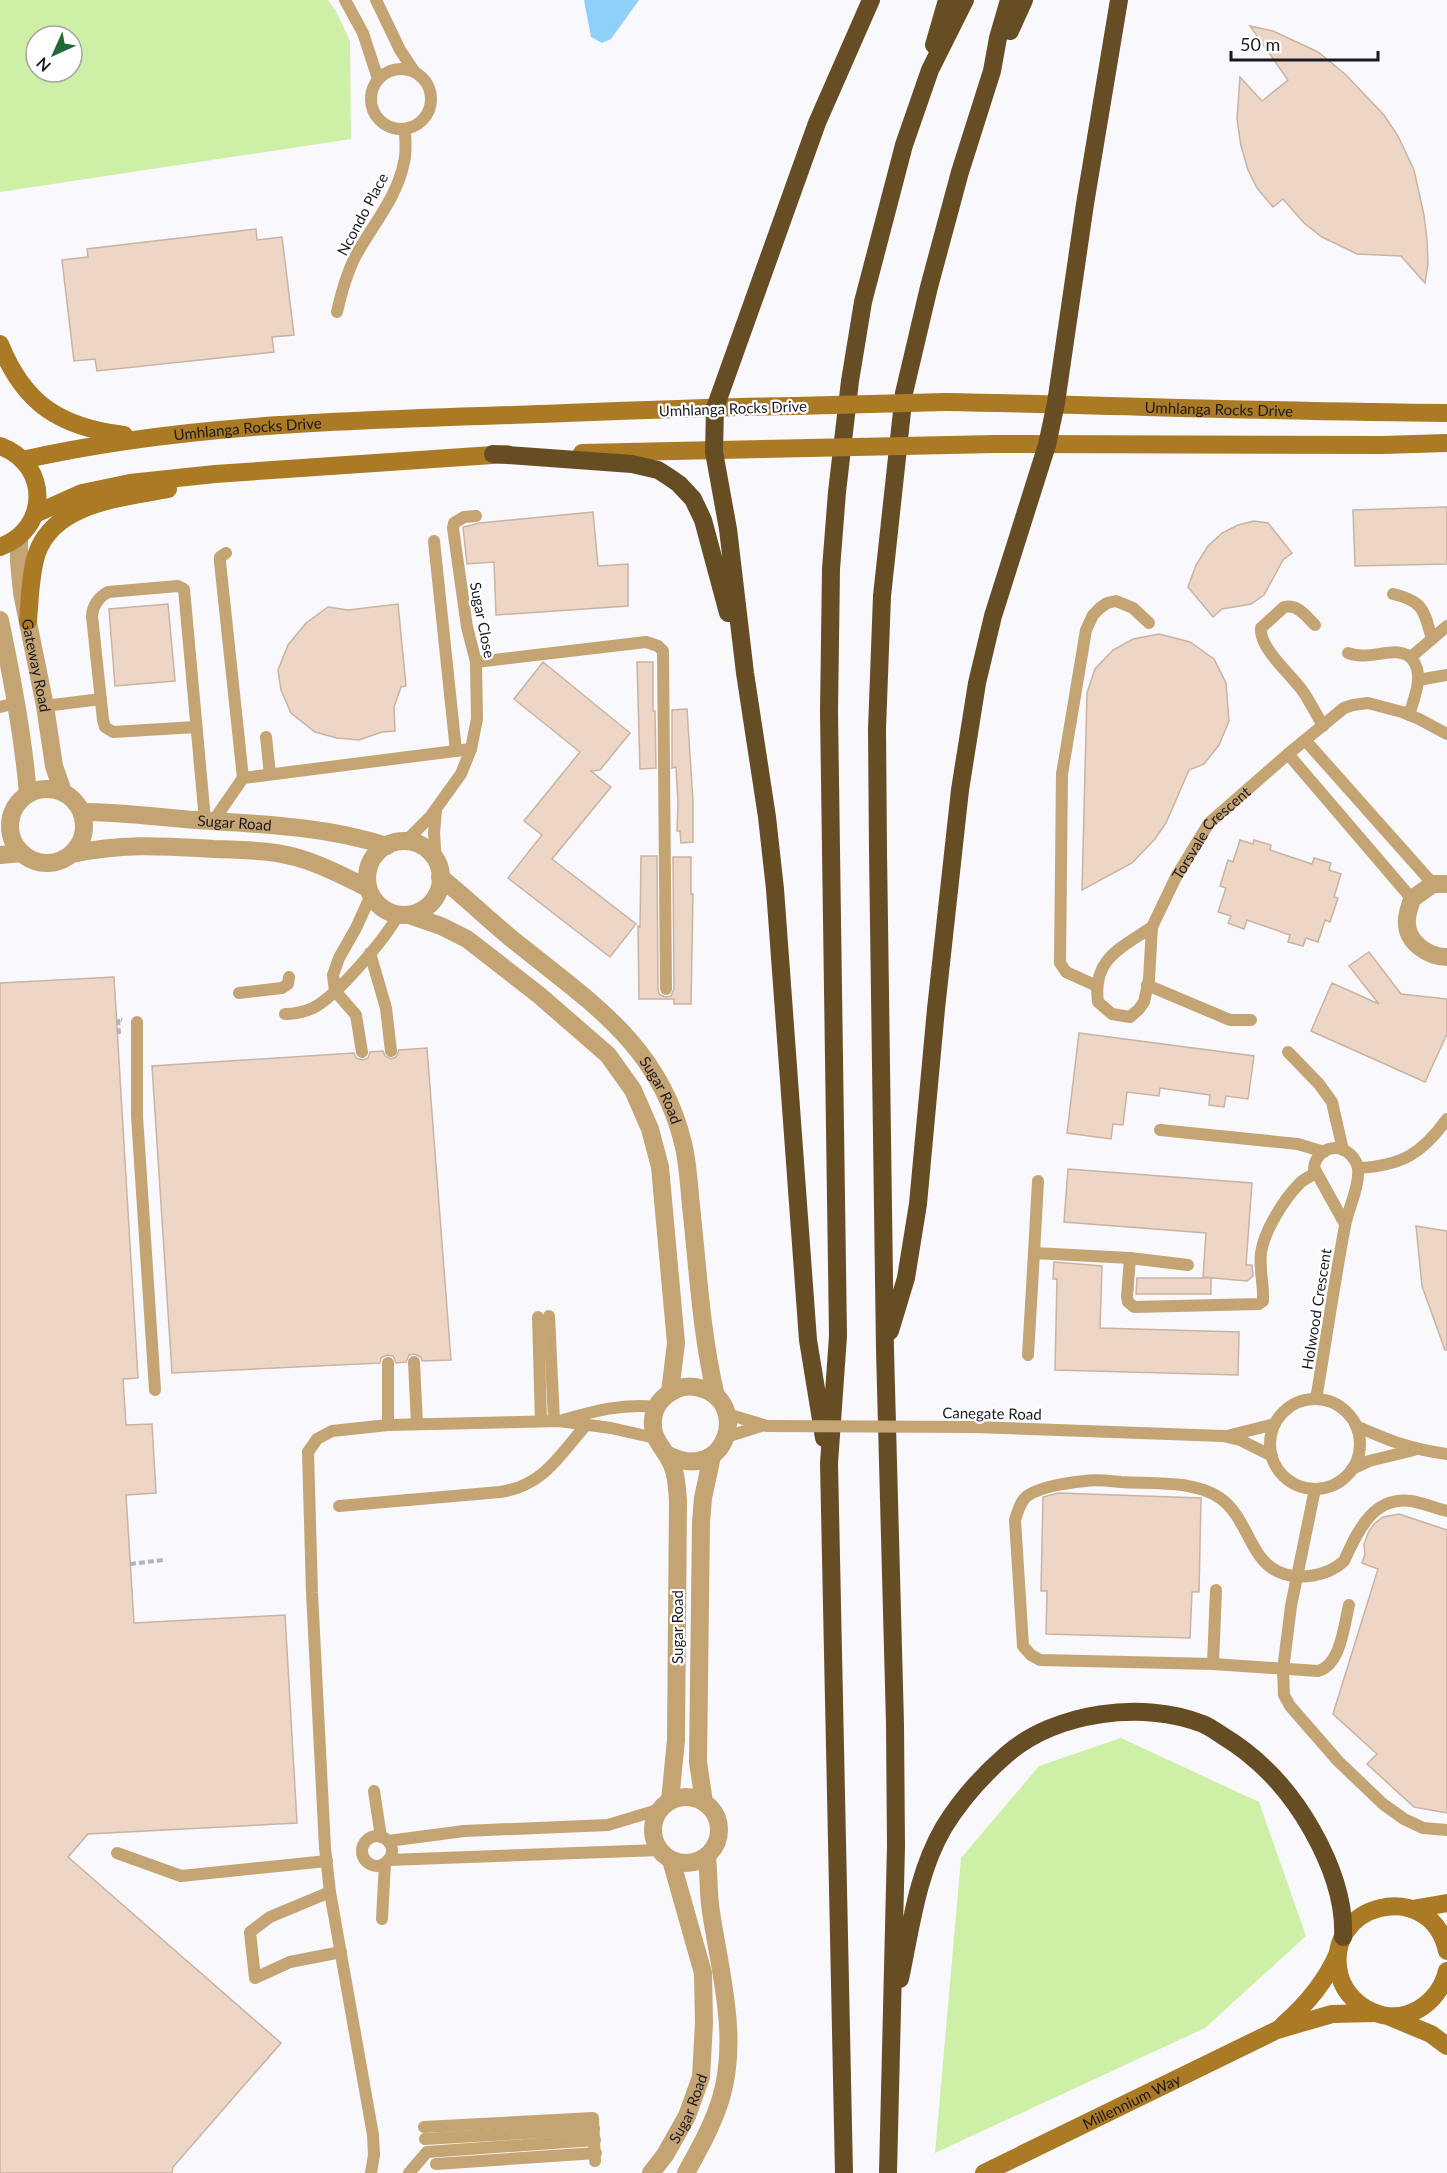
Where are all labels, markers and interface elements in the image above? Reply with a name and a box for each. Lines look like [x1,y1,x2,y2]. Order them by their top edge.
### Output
north arrow [24,24,84,84]
scale bar [1231,24,1378,62]
text: 50 m [1240,33,1280,55]
text: N [32,54,54,76]
street label: Ncondo Place [333,170,391,258]
street label: Umhlanga Rocks Drive [659,396,807,420]
street label: Umhlanga Rocks Drive [1144,398,1293,420]
street label: Umhlanga Rocks Drive [173,413,322,444]
street label: Sugar Close [467,580,499,660]
street label: Gateway Road [18,617,55,713]
street label: Torsvale Crescent [1168,782,1254,883]
street label: Sugar Road [197,811,272,834]
street label: Sugar Road [636,1053,686,1126]
street label: Holwood Crescent [1298,1247,1335,1371]
street label: Canegate Road [942,1403,1042,1423]
street label: Sugar Road [668,1590,686,1664]
street label: Millennium Way [1079,2069,1184,2133]
street label: Sugar Road [665,2071,710,2146]

